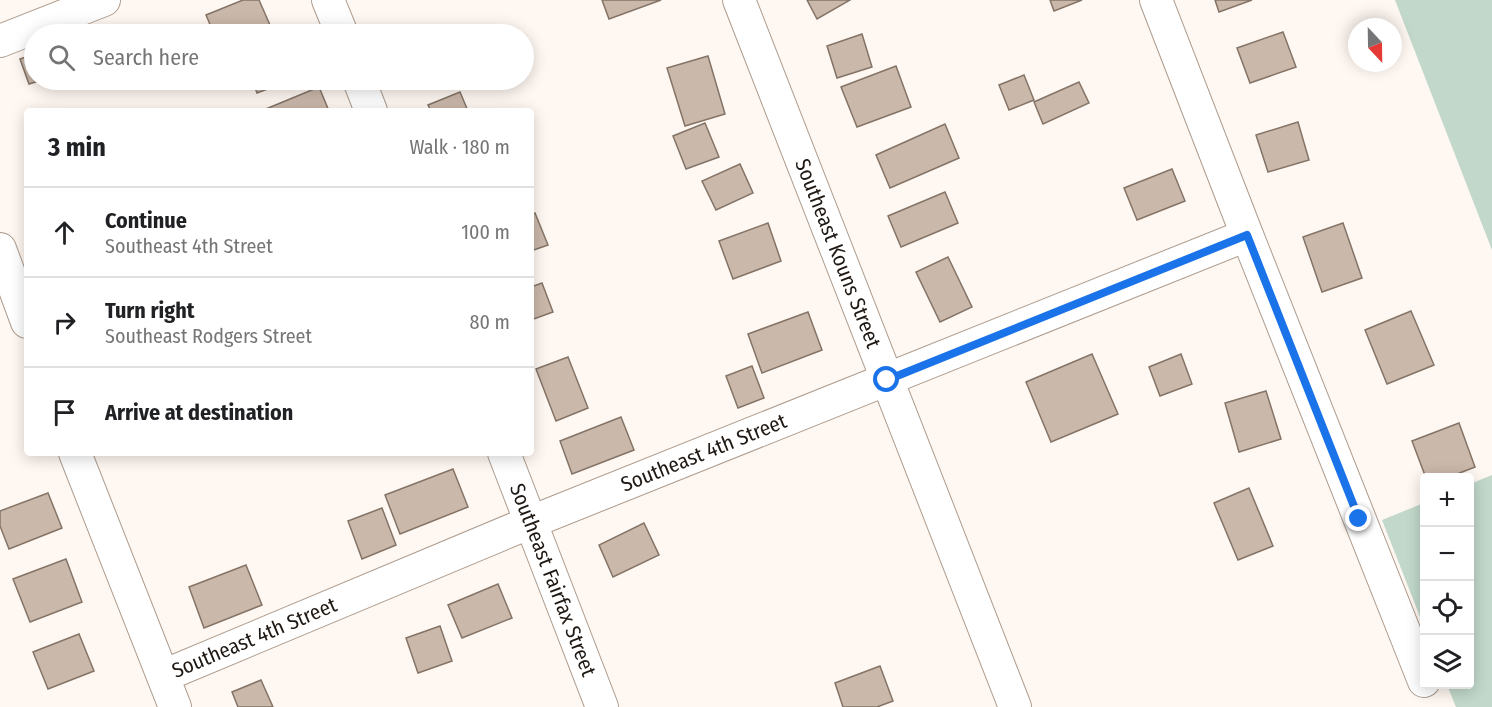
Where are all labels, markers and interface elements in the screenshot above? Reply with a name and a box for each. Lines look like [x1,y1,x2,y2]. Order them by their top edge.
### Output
north arrow [1348,18,1402,72]
search box [24,24,534,90]
icon: search [45,41,78,74]
text: Search here [93,44,199,71]
text: 3 min [48,132,106,163]
text: Walk · 180 m [409,135,510,159]
street label: Southeast Kouns Street [789,155,887,352]
text: Continue [105,207,187,234]
icon: ahead [48,216,81,249]
text: 100 m [461,220,510,244]
text: Southeast 4th Street [105,234,273,258]
text: Turn right [105,297,194,324]
icon: right [48,306,81,339]
text: 80 m [470,310,510,334]
text: Southeast Rodgers Street [105,324,312,348]
route start [873,366,899,392]
icon: arrive [48,396,81,429]
text: Arrive at destination [105,399,293,426]
street label: Southeast 4th Street [617,408,790,498]
map controls [1420,473,1474,689]
button: + [1420,473,1474,527]
street label: Southeast Fairfax Street [504,480,602,680]
route end [1345,505,1371,531]
button: − [1420,527,1474,581]
button: locate [1420,581,1474,635]
street label: Southeast 4th Street [168,592,341,684]
button: layers [1420,635,1474,689]

